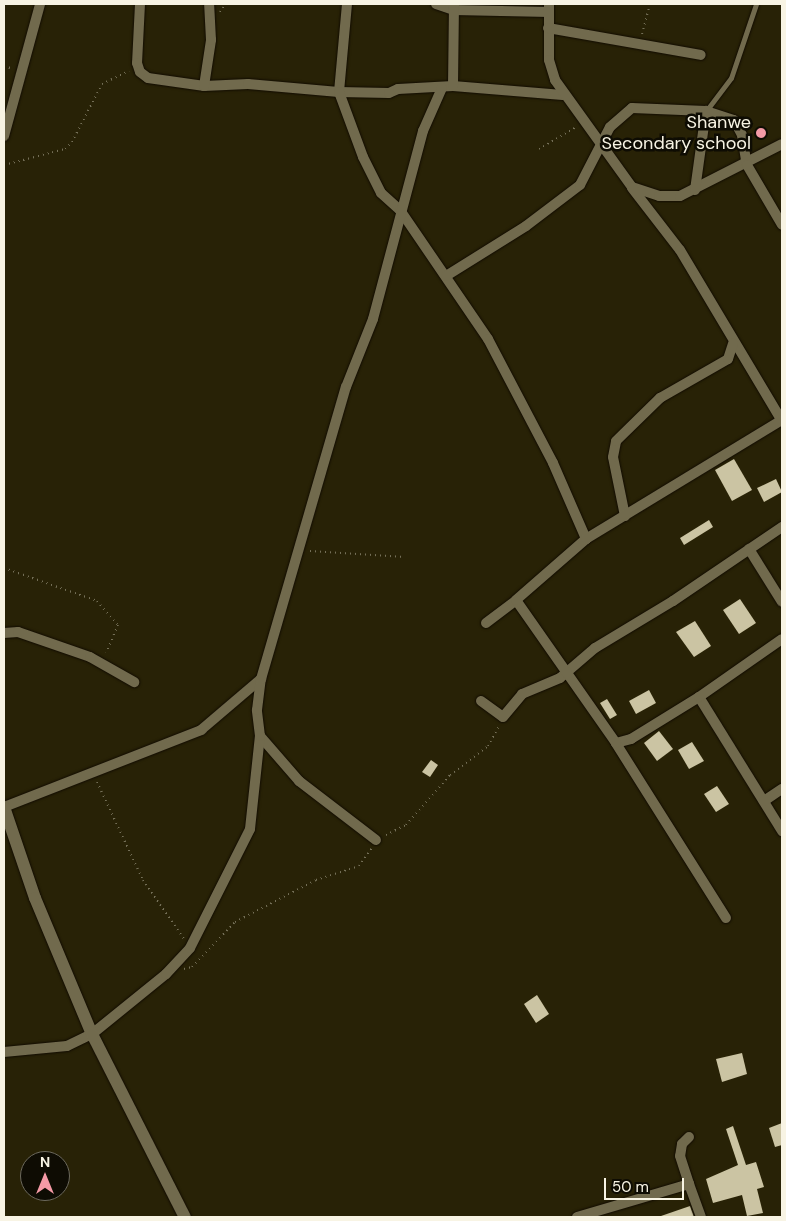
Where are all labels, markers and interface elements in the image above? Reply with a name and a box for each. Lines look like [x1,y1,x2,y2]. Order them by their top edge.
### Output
place label: Shanwe Secondary school [601,112,751,154]
marker: Shanwe Secondary school [755,127,767,139]
north arrow [20,1151,70,1201]
text: N [40,1153,50,1171]
scale bar [606,1168,686,1200]
text: 50 m [612,1177,649,1197]

